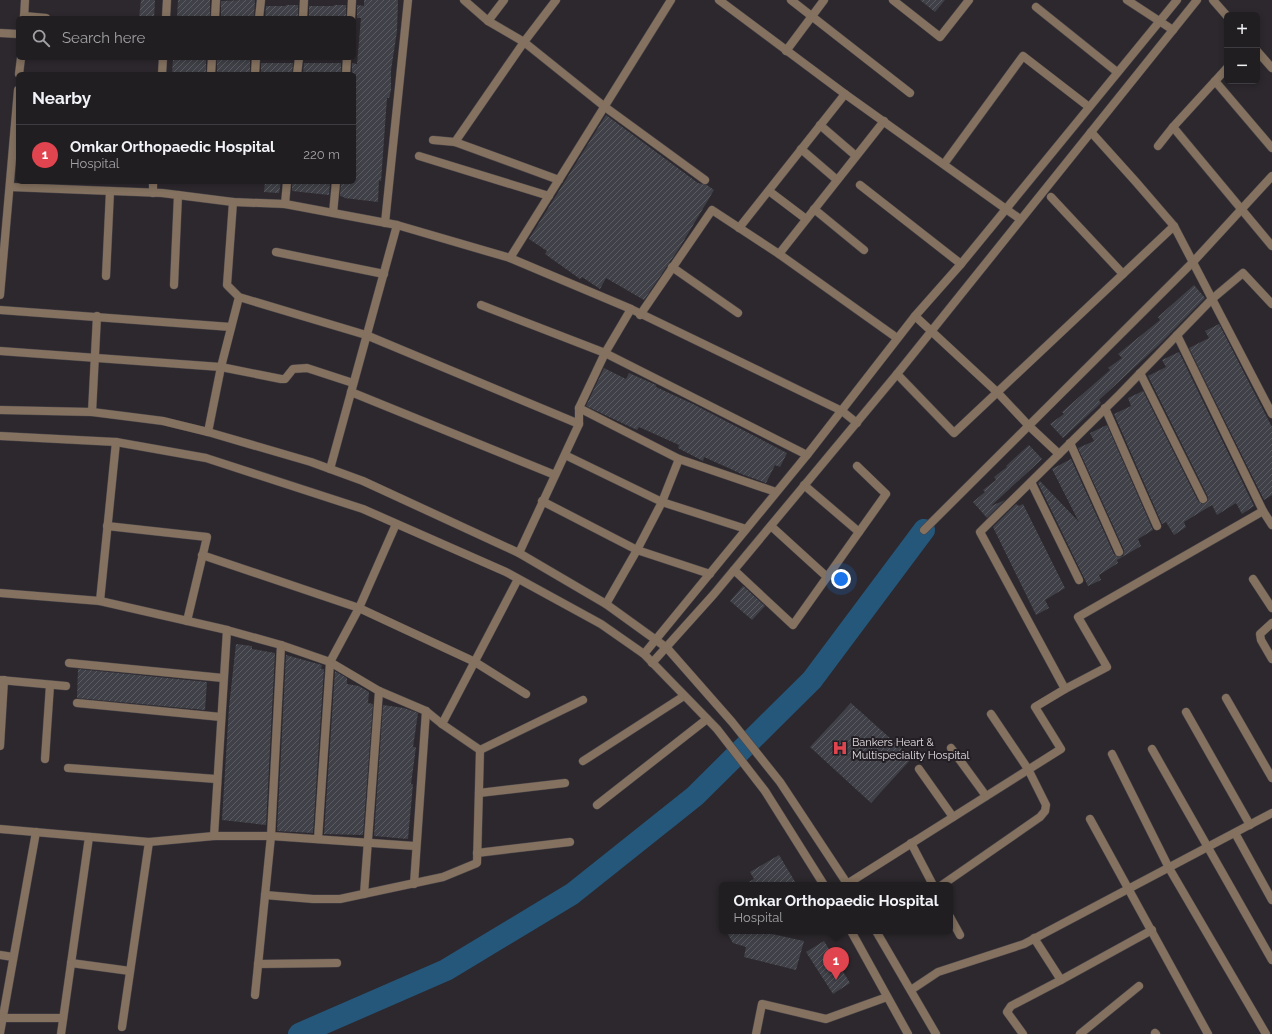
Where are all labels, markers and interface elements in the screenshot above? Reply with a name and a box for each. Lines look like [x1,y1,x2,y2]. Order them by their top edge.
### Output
map controls [1224,12,1260,84]
button: + [1224,12,1260,48]
search box [16,16,356,60]
icon: search [30,27,52,49]
text: Search here [62,29,145,47]
button: − [1224,48,1260,84]
text: Nearby [32,88,91,108]
text: Omkar Orthopaedic Hospital [70,138,275,156]
text: 1 [42,147,48,162]
text: 220 m [303,147,340,162]
text: Hospital [70,156,119,171]
your location [831,569,851,589]
place label: Bankers Heart & Multispeciality Hospital [852,736,970,762]
hospital icon: Bankers Heart & Multispeciality Hospital [831,739,849,757]
popup [719,882,953,934]
text: Omkar Orthopaedic Hospital [734,892,938,910]
text: Hospital [734,910,783,925]
pin: 1 [823,947,849,980]

